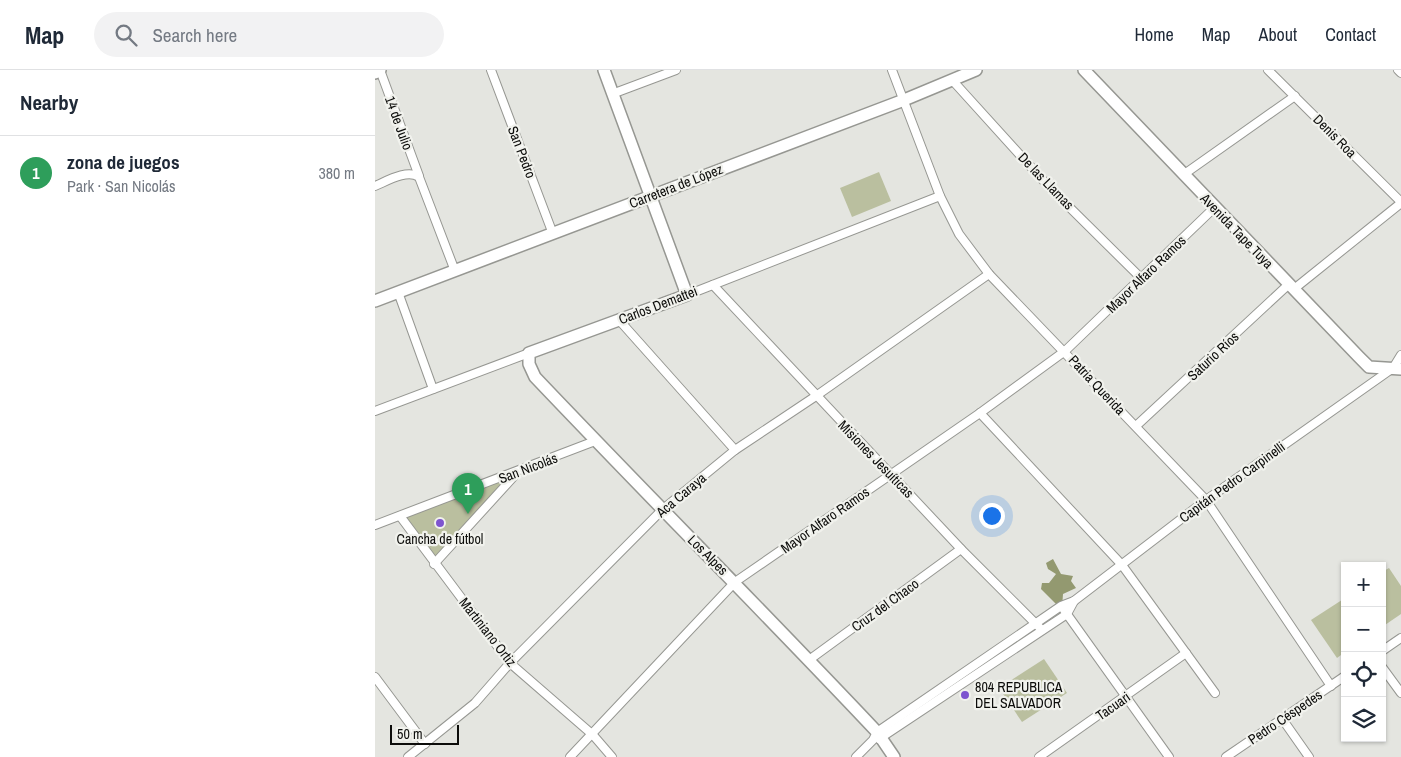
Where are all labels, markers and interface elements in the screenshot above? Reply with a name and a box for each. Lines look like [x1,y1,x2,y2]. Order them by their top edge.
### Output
search box [94,12,444,57]
text: Map [25,19,64,51]
icon: search [112,21,140,49]
text: Search here [152,22,237,48]
text: Home [1134,22,1174,47]
text: Map [1202,22,1231,47]
text: About [1259,22,1297,47]
text: Contact [1325,22,1376,47]
text: Nearby [20,88,78,117]
street label: 14 de Julio [381,94,417,152]
street label: Denis Roa [1309,110,1361,162]
street label: San Pedro [504,123,540,181]
text: zona de juegos [67,149,180,175]
street label: De las Llamas [1014,149,1078,214]
street label: Carretera de López [627,160,726,212]
text: 1 [32,162,40,184]
text: 380 m [319,162,355,184]
text: Park · San Nicolás [67,175,176,197]
street label: Avenida Tape Tuya [1196,189,1278,273]
street label: Mayor Alfaro Ramos [1102,231,1190,317]
street label: Carlos Demattei [616,282,700,328]
street label: Saturio Ríos [1184,327,1243,384]
street label: Patria Querida [1065,351,1130,419]
street label: Misiones Jesuíticas [834,416,918,502]
street label: Capitán Pedro Carpinelli [1176,438,1288,526]
street label: San Nicolás [496,448,560,487]
street label: Aca Caraya [651,468,710,522]
pin: 1 [452,473,484,514]
street label: Mayor Alfaro Ramos [777,483,873,557]
your location [979,503,1005,529]
marker: Cancha de fútbol [434,517,446,529]
place label: Cancha de fútbol [397,530,483,548]
street label: Los Alpes [684,531,732,579]
map controls [1341,562,1386,742]
button: + [1341,562,1386,607]
street label: Cruz del Chaco [848,574,922,636]
street label: Martiniano Ortiz [455,594,521,670]
button: − [1341,607,1386,652]
button: locate [1341,652,1386,697]
place label: 804 REPUBLICA DEL SALVADOR [975,678,1063,712]
street label: Pedro Céspedes [1245,685,1326,748]
street label: Tacuari [1092,688,1134,724]
marker: 804 REPUBLICA DEL SALVADOR [959,689,971,701]
button: layers [1341,697,1386,742]
scale bar [390,722,459,745]
text: 50 m [397,725,423,743]

